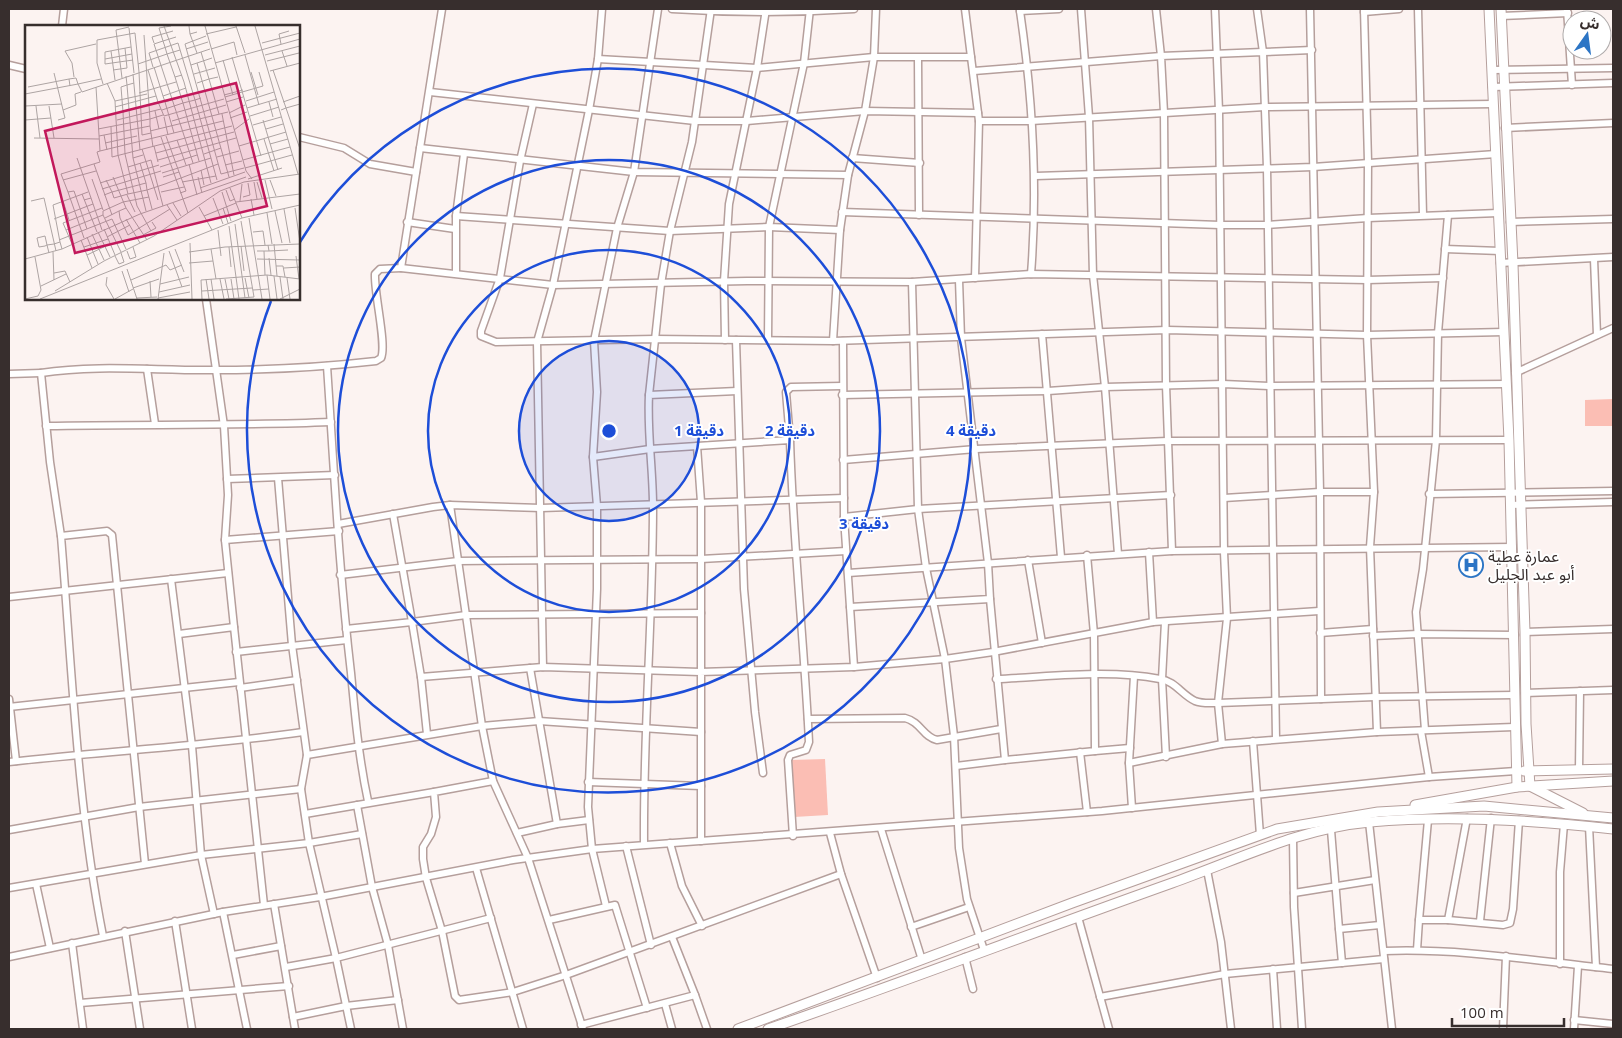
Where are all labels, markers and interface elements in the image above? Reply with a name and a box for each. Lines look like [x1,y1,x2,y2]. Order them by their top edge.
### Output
north arrow [1562,10,1612,60]
text: ش [1579,10,1602,33]
inset map [25,25,300,300]
text: 1 دقيقة [674,420,724,440]
text: 2 دقيقة [765,420,815,440]
text: 4 دقيقة [946,420,996,440]
centre of rings [600,422,618,440]
text: 3 دقيقة [839,513,889,533]
place label: عمارة عطية أبو عبد الجليل [1488,545,1575,585]
hospital icon: عمارة عطية أبو عبد الجليل [1458,552,1484,578]
scale bar [1452,996,1564,1028]
text: 100 m [1460,1002,1504,1022]

